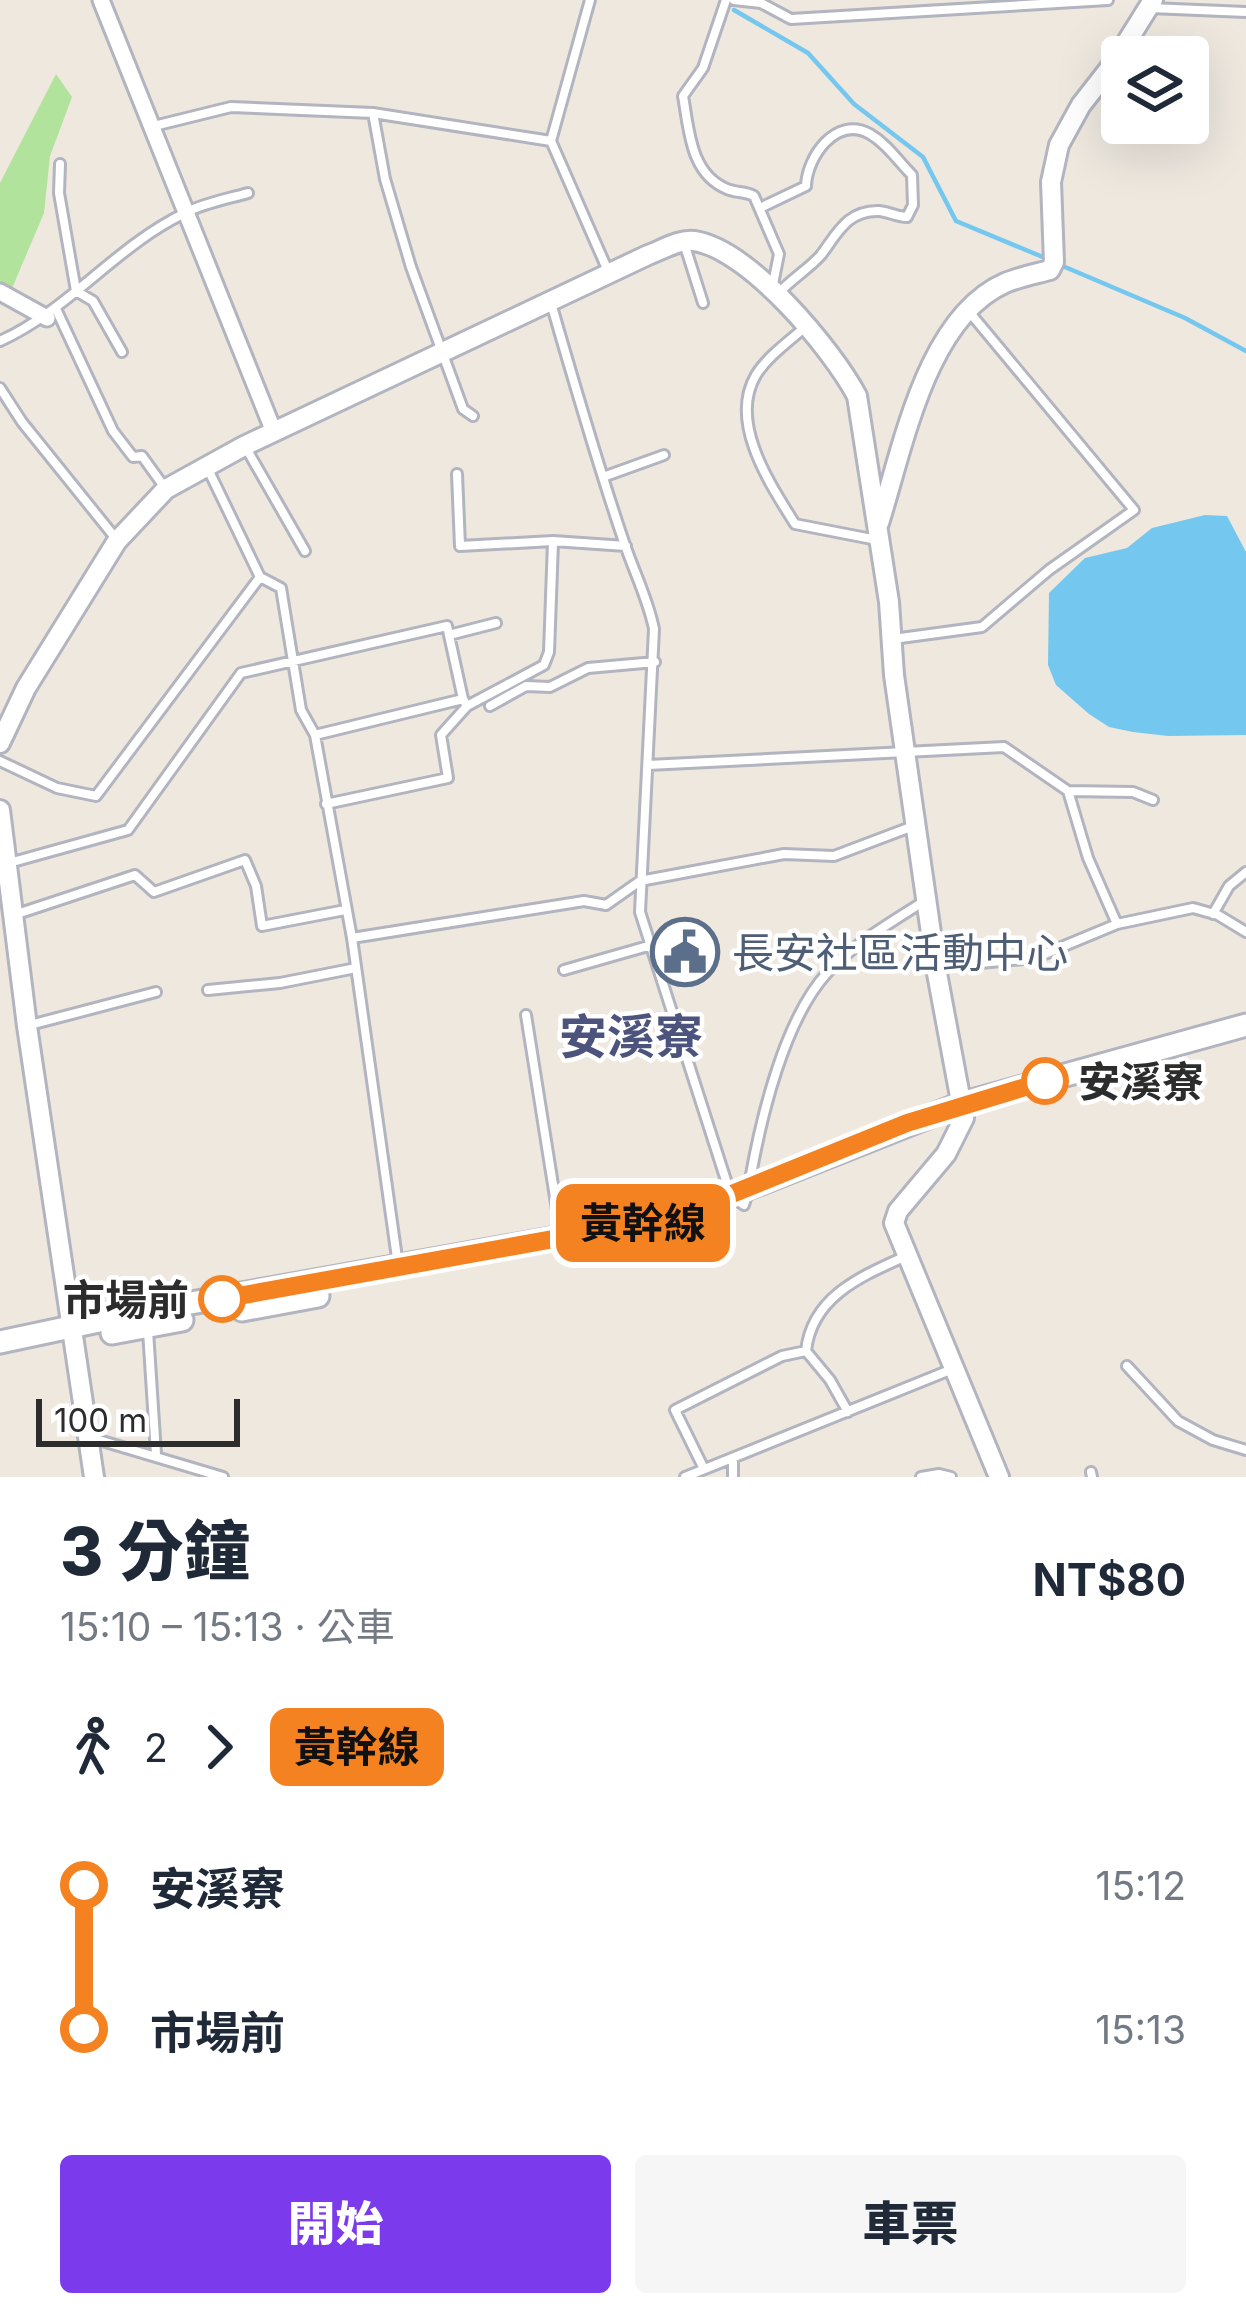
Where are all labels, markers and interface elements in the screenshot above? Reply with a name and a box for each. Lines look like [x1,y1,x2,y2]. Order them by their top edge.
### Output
map controls [1101,36,1209,144]
button: layers [1101,36,1209,144]
public building icon: 長安社區活動中心 [650,917,720,987]
place label: 長安社區活動中心 [732,927,1068,978]
district label: 安溪寮 [559,1007,703,1066]
place label: 安溪寮 [1078,1056,1204,1107]
marker: 安溪寮 [1023,1059,1067,1103]
line badge: 黃幹線 [574,1184,712,1262]
text: 黃幹線 [580,1197,706,1248]
place label: 市場前 [63,1274,189,1325]
marker: 市場前 [200,1277,244,1321]
scale bar [36,1393,240,1446]
text: 100 m [54,1400,147,1440]
text: 3 分鐘 [60,1511,250,1591]
text: NT$80 [1033,1552,1186,1607]
text: 15:10 – 15:13 · 公車 [60,1603,395,1650]
icon: walk [60,1714,126,1780]
icon: forward [186,1714,252,1780]
text: 黃幹線 [294,1721,420,1772]
text: 2 [144,1724,168,1771]
text: 安溪寮 [150,1861,285,1916]
text: 15:12 [1096,1862,1186,1909]
text: 市場前 [150,2005,285,2060]
text: 15:13 [1095,2006,1186,2053]
button: 開始 [60,2155,611,2293]
button: 車票 [635,2155,1186,2293]

